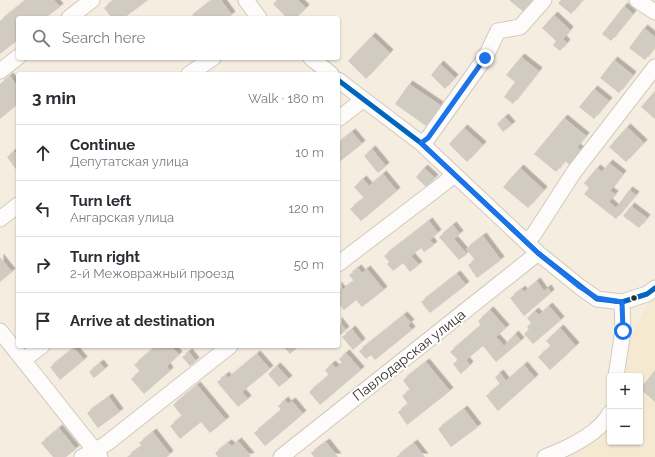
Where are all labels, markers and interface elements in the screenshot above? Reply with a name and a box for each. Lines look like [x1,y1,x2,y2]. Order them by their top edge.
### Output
search box [16,16,340,60]
icon: search [30,27,52,49]
text: Search here [62,29,145,47]
route end [476,49,494,67]
text: 3 min [32,88,76,108]
text: Walk · 180 m [248,91,324,106]
text: Continue [70,136,135,154]
icon: ahead [32,142,54,164]
text: 10 m [295,145,324,160]
text: Депутатская улица [70,154,189,169]
text: Turn left [70,192,131,210]
icon: left [32,198,54,220]
text: 120 m [288,201,324,216]
text: Ангарская улица [70,210,174,225]
text: Turn right [70,248,140,266]
icon: right [32,254,54,276]
text: 50 m [294,257,324,272]
text: 2-й Межовражный проезд [70,266,234,281]
unlabelled marker [629,293,639,303]
street label: Павлодарская улица [350,306,468,404]
icon: arrive [32,310,54,332]
text: Arrive at destination [70,312,215,330]
route start [614,322,632,340]
map controls [607,373,643,445]
button: + [607,373,643,409]
button: − [607,409,643,445]

